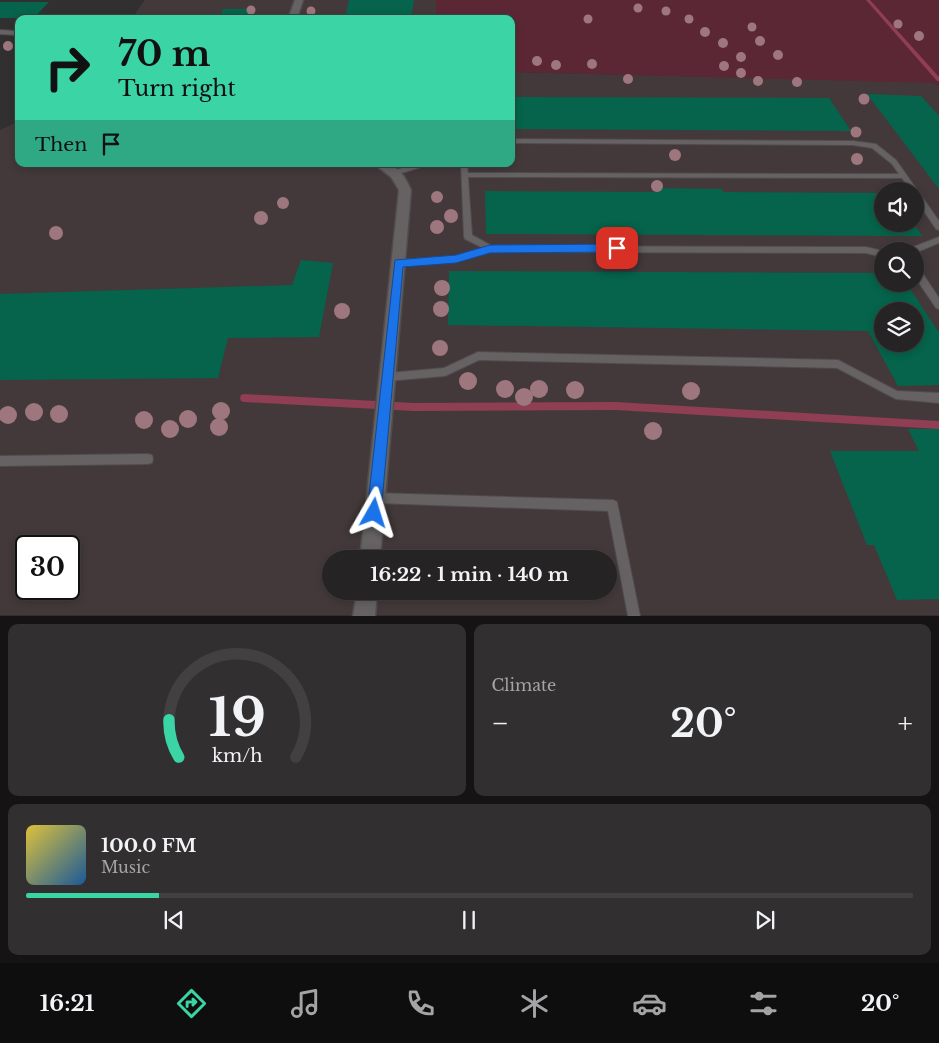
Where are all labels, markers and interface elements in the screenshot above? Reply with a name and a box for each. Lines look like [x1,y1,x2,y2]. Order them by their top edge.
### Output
text: 70 m [118,32,211,75]
icon: right [35,35,100,100]
text: Turn right [118,75,236,102]
icon: arrive [97,130,125,158]
text: Then [35,133,87,156]
map controls [874,182,924,352]
button: sound [874,182,924,232]
pin [596,227,638,269]
icon: arrive [603,234,631,262]
button: search [874,242,924,292]
button: layers [874,302,924,352]
position arrow [347,486,399,538]
speed limit sign: 30 [15,535,80,600]
text: 16:22 · 1 min · 140 m [370,563,569,586]
text: Climate [492,675,556,695]
text: 19 [208,686,266,750]
text: 20° [670,700,736,747]
text: − [492,706,509,741]
text: + [898,706,913,741]
text: km/h [211,745,262,767]
text: 100.0 FM [101,834,196,857]
text: Music [101,857,150,877]
icon: previous [160,906,188,934]
icon: pause [455,906,483,934]
icon: next [751,906,779,934]
icon: directions [174,986,209,1021]
icon: music [288,986,323,1021]
icon: phone [403,986,438,1021]
icon: climate [517,986,552,1021]
icon: car [632,986,667,1021]
icon: filters [746,986,781,1021]
text: 16:21 [40,990,94,1017]
text: 20° [861,990,899,1017]

